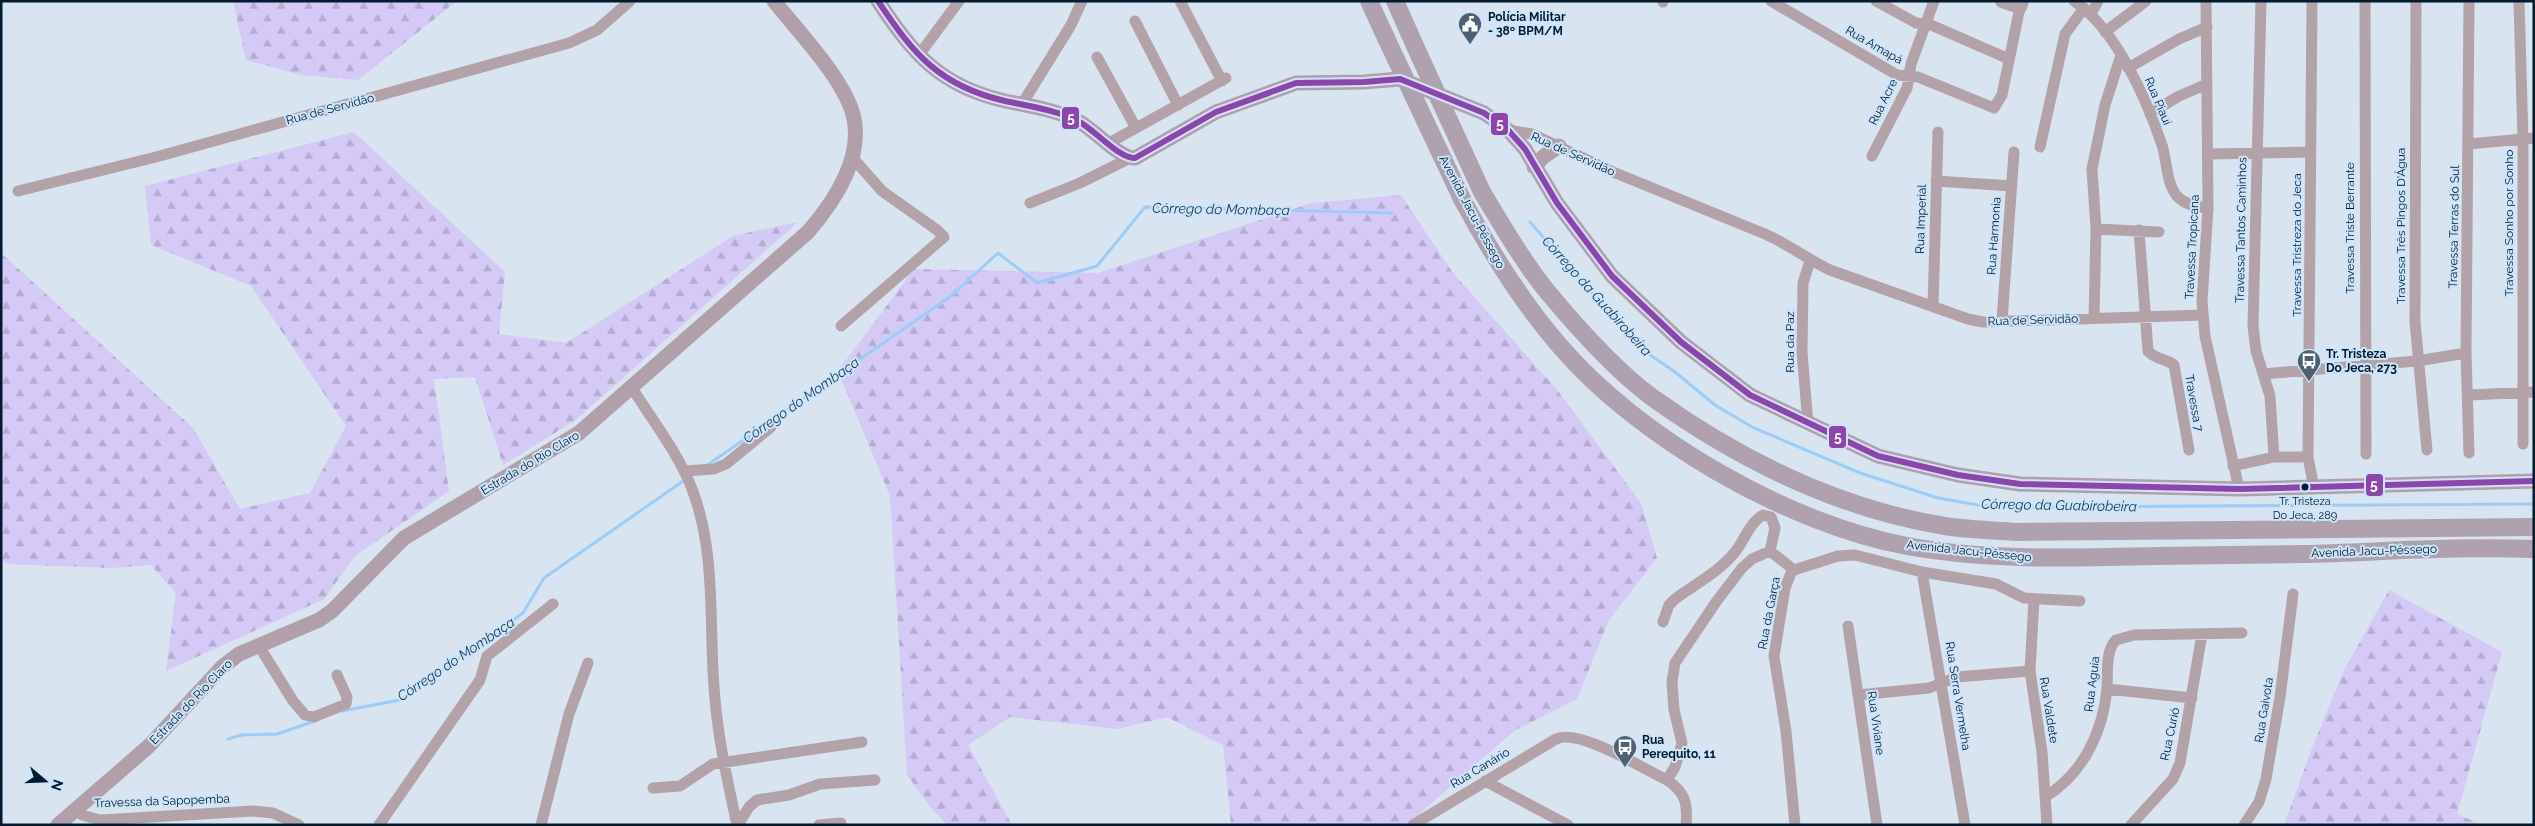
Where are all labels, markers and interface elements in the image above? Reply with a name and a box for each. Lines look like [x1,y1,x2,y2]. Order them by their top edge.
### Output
place label: Polícia Militar - 38º BPM/M [1488,10,1566,38]
public building icon: Polícia Militar - 38º BPM/M [1457,11,1483,45]
street label: Rua Amapá [1843,23,1905,67]
street label: Rua Piauí [2142,75,2175,127]
street label: Rua Acre [1866,77,1900,127]
street label: Rua de Servidão [284,90,376,128]
line badge: 5 [1061,106,1080,130]
text: 5 [1067,110,1075,126]
line badge: 5 [1490,112,1509,136]
text: 5 [1496,116,1504,132]
street label: Rua de Servidão [1529,129,1617,179]
street label: Travessa Três Pingos D'Água [2394,148,2408,304]
street label: Travessa Sonho por Sonho [2502,150,2516,296]
street label: Avenida Jacu-Pêssego [1436,153,1508,271]
street label: Travessa Tantos Caminhos [2233,157,2249,303]
street label: Travessa Triste Berrante [2343,162,2357,294]
street label: Travessa Terras do Sul [2446,165,2462,289]
street label: Travessa Tristreza do Jeca [2290,173,2304,317]
street label: Rua Imperial [1913,183,1929,254]
street label: Travessa Tropicana [2182,194,2202,300]
street label: Rua Harmonia [1984,196,2004,276]
water label: Córrego do Mombaça [1152,200,1290,218]
water label: Córrego da Guabirobeira [1539,233,1655,359]
street label: Rua da Paz [1783,311,1797,373]
street label: Rua de Servidão [1987,311,2079,329]
place label: Tr. Tristeza Do Jeca, 273 [2326,347,2397,375]
bus stop icon: Tr. Tristeza Do Jeca, 273 [2296,348,2322,382]
water label: Córrego do Mombaça [740,354,862,446]
street label: Travessa 7 [2182,373,2206,433]
line badge: 5 [1828,425,1847,449]
street label: Estrada do Rio Claro [478,428,582,498]
text: 5 [1834,429,1842,445]
line badge: 5 [2365,473,2384,497]
text: 5 [2370,477,2378,493]
marker: Tr. Tristeza Do Jeca, 289 [2300,482,2310,492]
place label: Tr. Tristeza Do Jeca, 289 [2273,495,2337,522]
water label: Córrego da Guabirobeira [1981,496,2137,514]
street label: Avenida Jacu-Pêssego [1906,537,2032,565]
street label: Avenida Jacu-Pêssego [2311,542,2437,560]
street label: Rua da Garça [1755,575,1783,651]
water label: Córrego do Mombaça [394,614,518,704]
street label: Rua Serra Vermelha [1942,641,1974,751]
street label: Rua Aguía [2082,655,2102,713]
street label: Estrada do Rio Claro [147,657,235,747]
street label: Rua Valdete [2037,676,2061,744]
street label: Rua Gaivota [2252,676,2276,744]
street label: Rua Viviane [1865,690,1887,756]
street label: Rua Curió [2158,706,2182,762]
place label: Rua Perequito, 11 [1642,733,1716,761]
bus stop icon: Rua Perequito, 11 [1612,734,1638,768]
street label: Rua Canário [1448,745,1512,791]
north arrow [20,756,70,806]
text: N [48,778,67,793]
street label: Travessa da Sapopemba [94,792,230,810]

